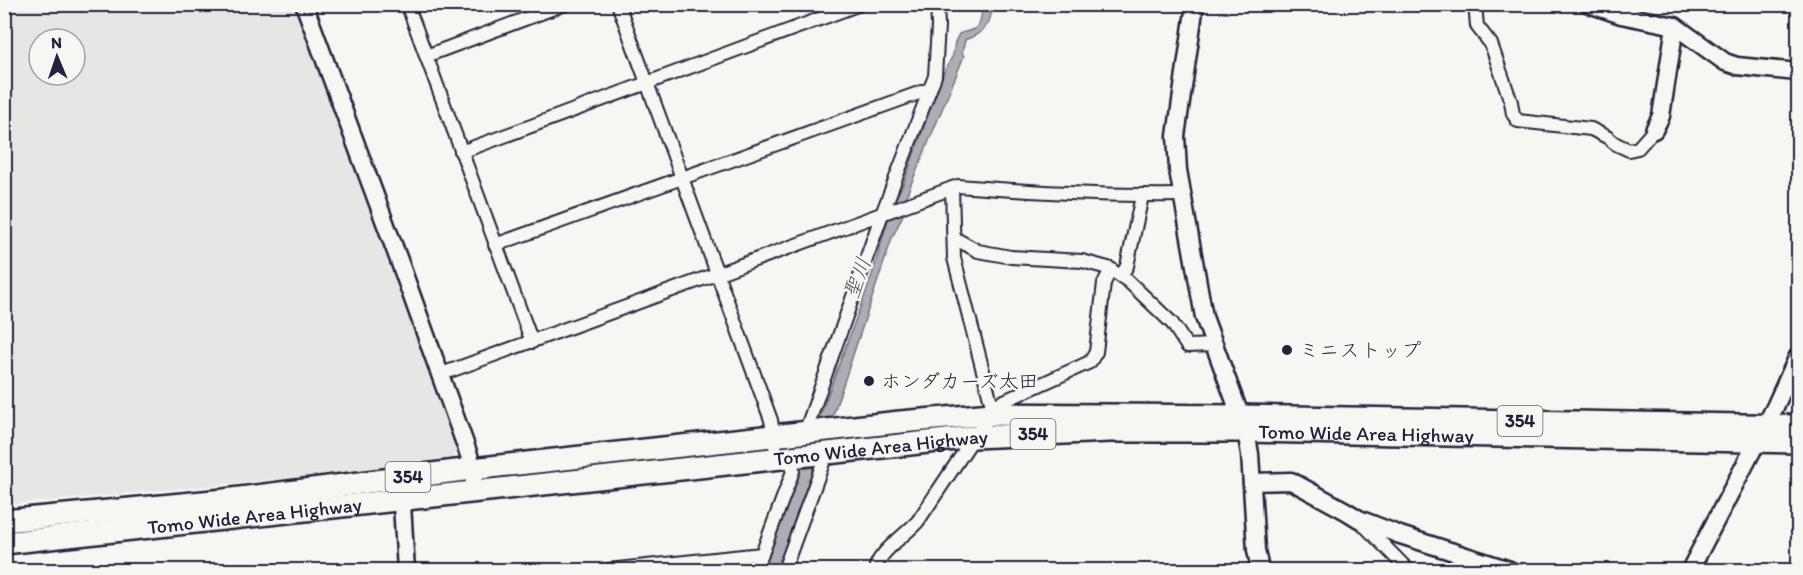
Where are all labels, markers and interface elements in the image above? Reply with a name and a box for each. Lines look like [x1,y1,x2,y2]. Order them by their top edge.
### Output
north arrow [27,27,87,87]
text: N [51,33,62,52]
water label: 聖川 [838,254,876,302]
place label: ミニストップ [1299,338,1421,362]
marker: ミニストップ [1280,343,1294,357]
place label: ホンダカーズ太田 [881,369,1039,393]
marker: ホンダカーズ太田 [862,374,876,388]
road number: 354 [1498,406,1543,436]
road number: 354 [1010,419,1056,449]
street label: Tomo Wide Area Highway [1258,419,1475,448]
street label: Tomo Wide Area Highway [772,424,989,471]
road number: 354 [386,462,430,492]
street label: Tomo Wide Area Highway [146,492,363,539]

